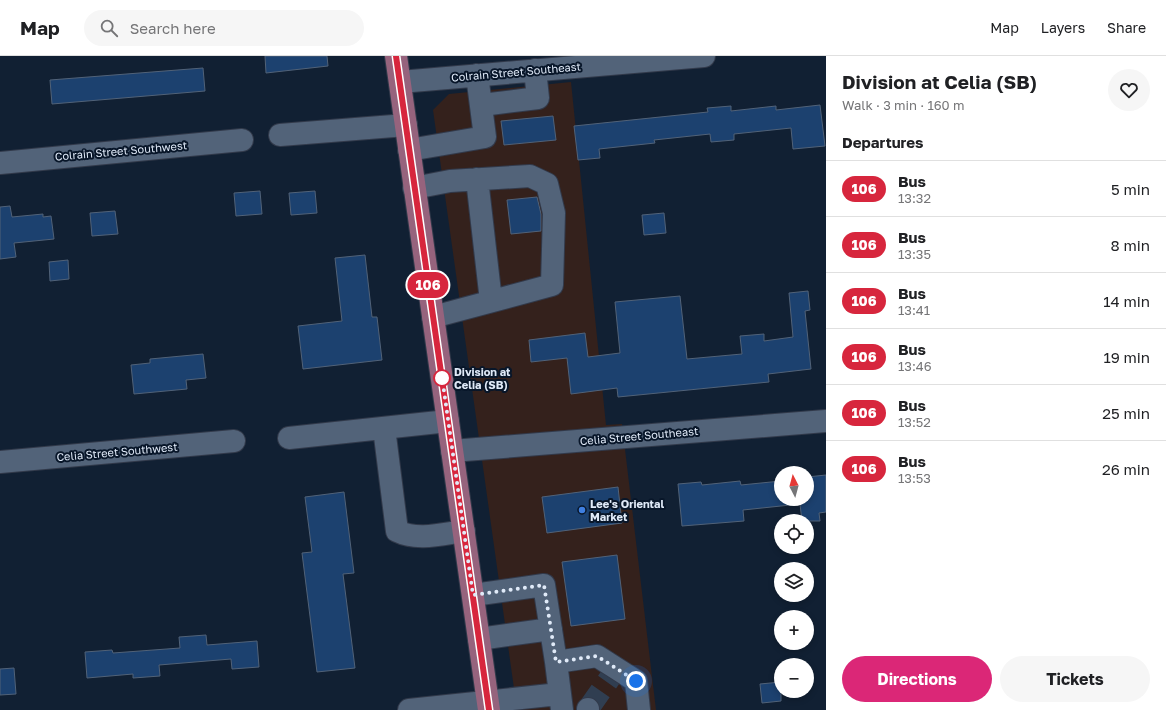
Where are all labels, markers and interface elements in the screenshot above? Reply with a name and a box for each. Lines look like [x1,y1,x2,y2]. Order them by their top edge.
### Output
search box [84,10,364,46]
text: Map [20,16,60,39]
icon: search [98,17,120,39]
text: Search here [130,19,216,37]
text: Map [990,19,1019,36]
text: Layers [1041,19,1085,36]
text: Share [1107,19,1146,36]
street label: Colrain Street Southeast [451,59,581,84]
button: heart [1108,69,1150,111]
text: Division at Celia (SB) [842,70,1037,93]
text: Walk · 3 min · 160 m [842,97,964,113]
text: Departures [842,133,923,151]
street label: Colrain Street Southwest [54,138,188,163]
text: Bus [898,172,926,190]
text: 106 [851,180,877,197]
text: 5 min [1111,180,1150,198]
text: 13:32 [898,190,931,206]
text: Bus [898,228,926,246]
text: 106 [851,236,877,253]
text: 8 min [1111,236,1150,254]
text: 13:35 [898,246,931,262]
line badge: 106 [405,272,451,298]
text: 106 [415,276,441,293]
text: Bus [898,284,926,302]
text: 106 [851,292,877,309]
text: 14 min [1103,292,1150,310]
text: 13:41 [898,302,930,318]
text: Bus [898,340,926,358]
text: 106 [851,348,877,365]
text: 19 min [1103,348,1150,366]
text: 13:46 [898,358,932,374]
place label: Division at Celia (SB) [454,365,511,391]
marker: Division at Celia (SB) [433,369,451,387]
text: Bus [898,396,926,414]
text: 106 [851,404,877,421]
text: 25 min [1102,404,1150,422]
text: 13:52 [898,414,931,430]
street label: Celia Street Southeast [579,424,699,447]
street label: Celia Street Southwest [56,440,178,463]
text: Bus [898,452,926,470]
text: 106 [851,460,877,477]
text: 26 min [1102,460,1150,478]
north arrow [774,466,814,506]
map controls [774,466,814,698]
text: 13:53 [898,470,931,486]
place label: Lee's Oriental Market [590,497,664,523]
marker: Lee's Oriental Market [577,505,587,515]
button: locate [774,514,814,554]
button: layers [774,562,814,602]
button: + [774,610,814,650]
button: Directions [842,656,992,702]
button: Tickets [1000,656,1150,702]
button: − [774,658,814,698]
your location [626,671,646,691]

